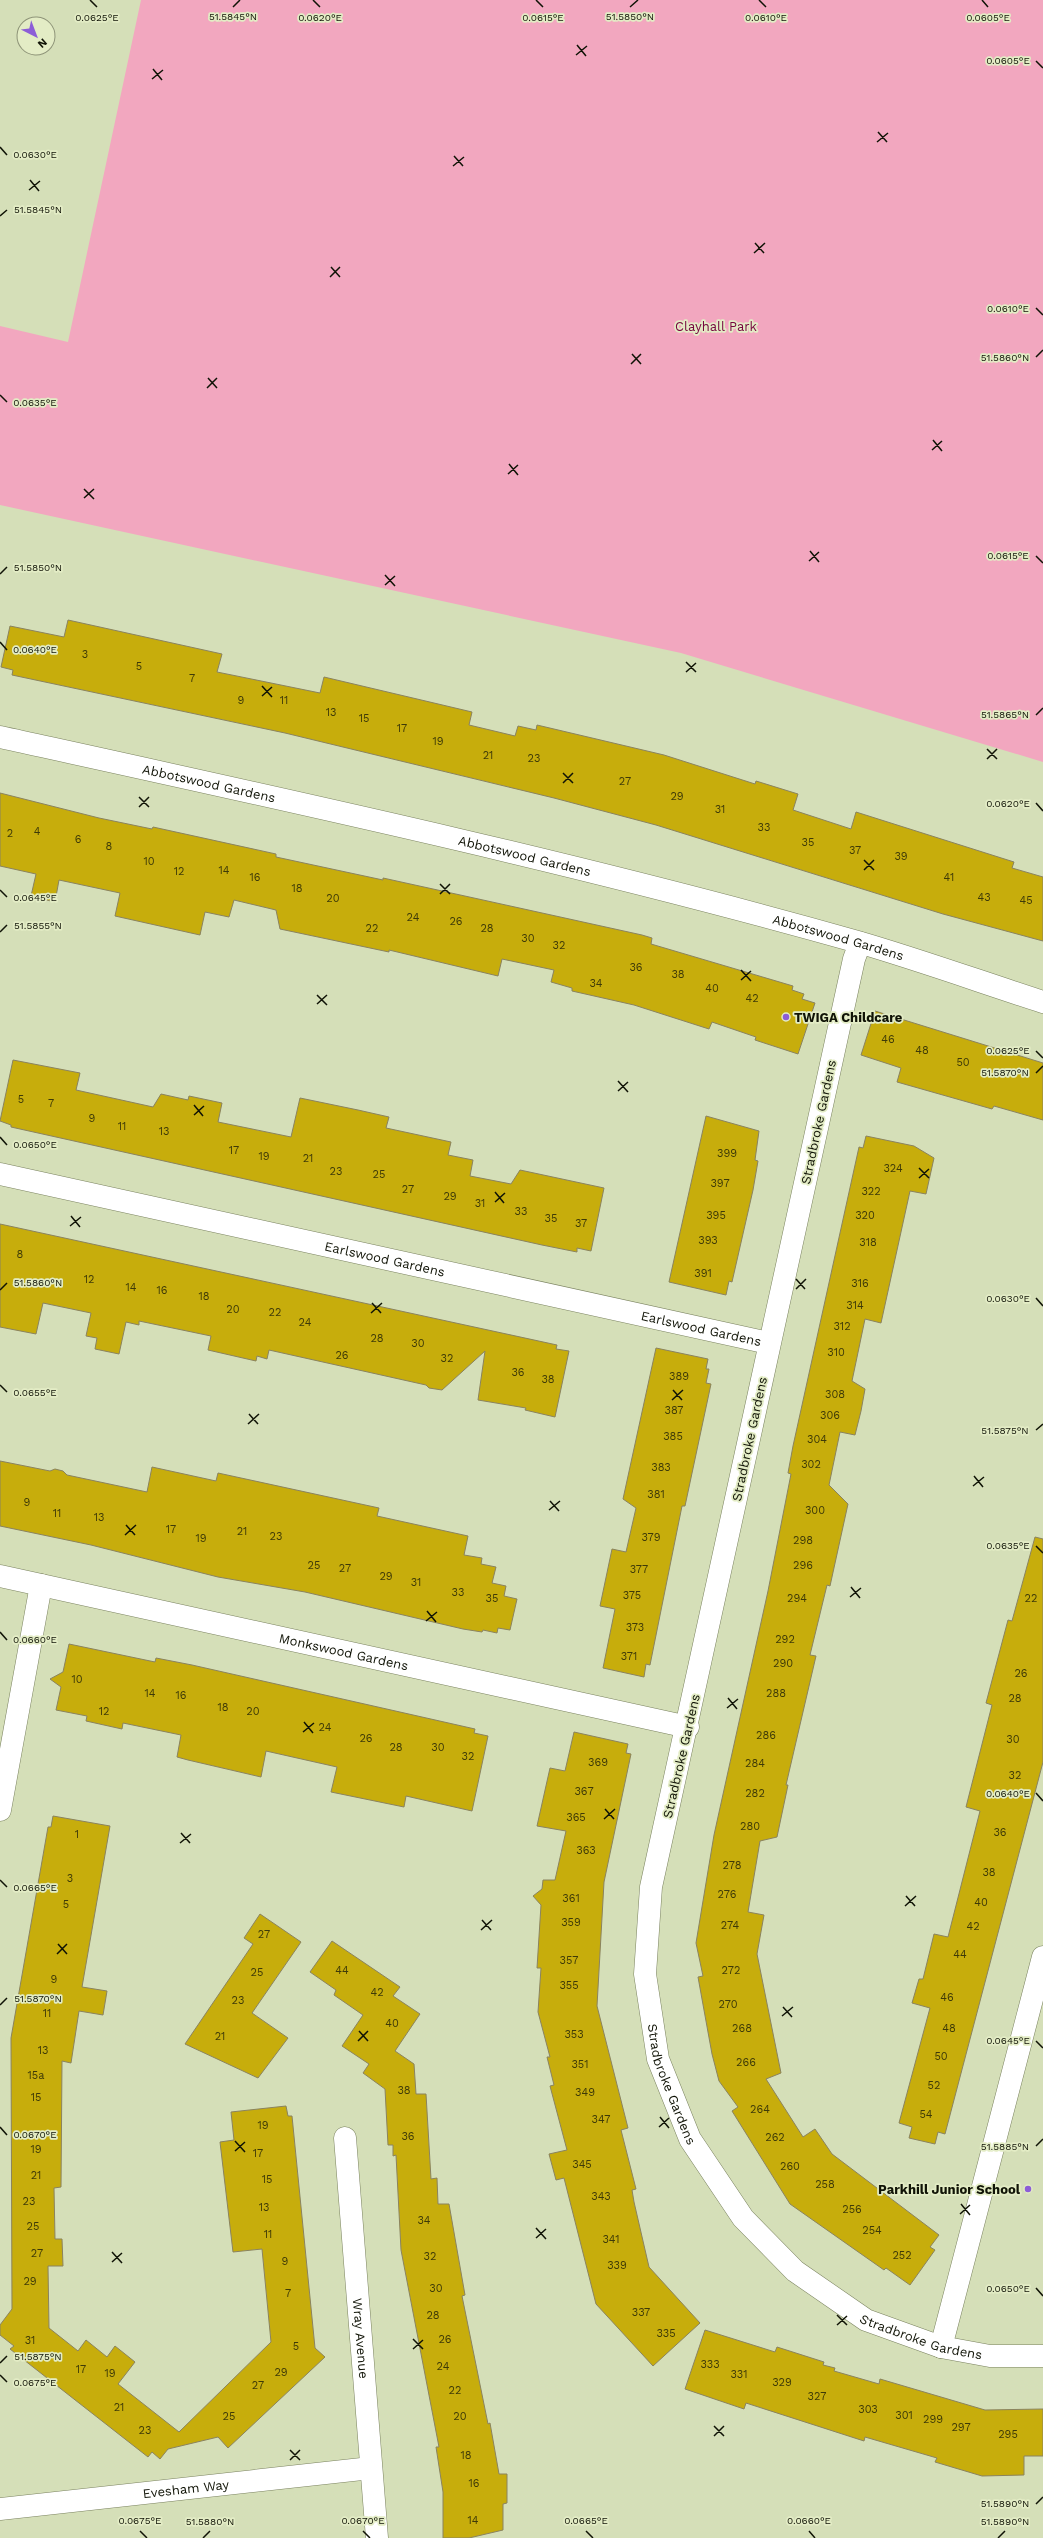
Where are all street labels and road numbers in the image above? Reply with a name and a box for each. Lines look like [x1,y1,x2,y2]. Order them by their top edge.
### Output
street label: Abbotswood Gardens [141,761,277,806]
street label: Abbotswood Gardens [457,833,593,879]
street label: Abbotswood Gardens [771,912,906,964]
street label: Stradbroke Gardens [798,1058,839,1186]
street label: Earlswood Gardens [323,1239,446,1280]
street label: Earlswood Gardens [640,1308,763,1349]
street label: Stradbroke Gardens [729,1375,770,1503]
street label: Monkswood Gardens [278,1630,410,1673]
street label: Stradbroke Gardens [660,1692,703,1820]
street label: Stradbroke Gardens [645,2023,699,2148]
street label: Wray Avenue [350,2298,371,2379]
street label: Stradbroke Gardens [857,2311,984,2362]
street label: Evesham Way [142,2477,230,2501]

